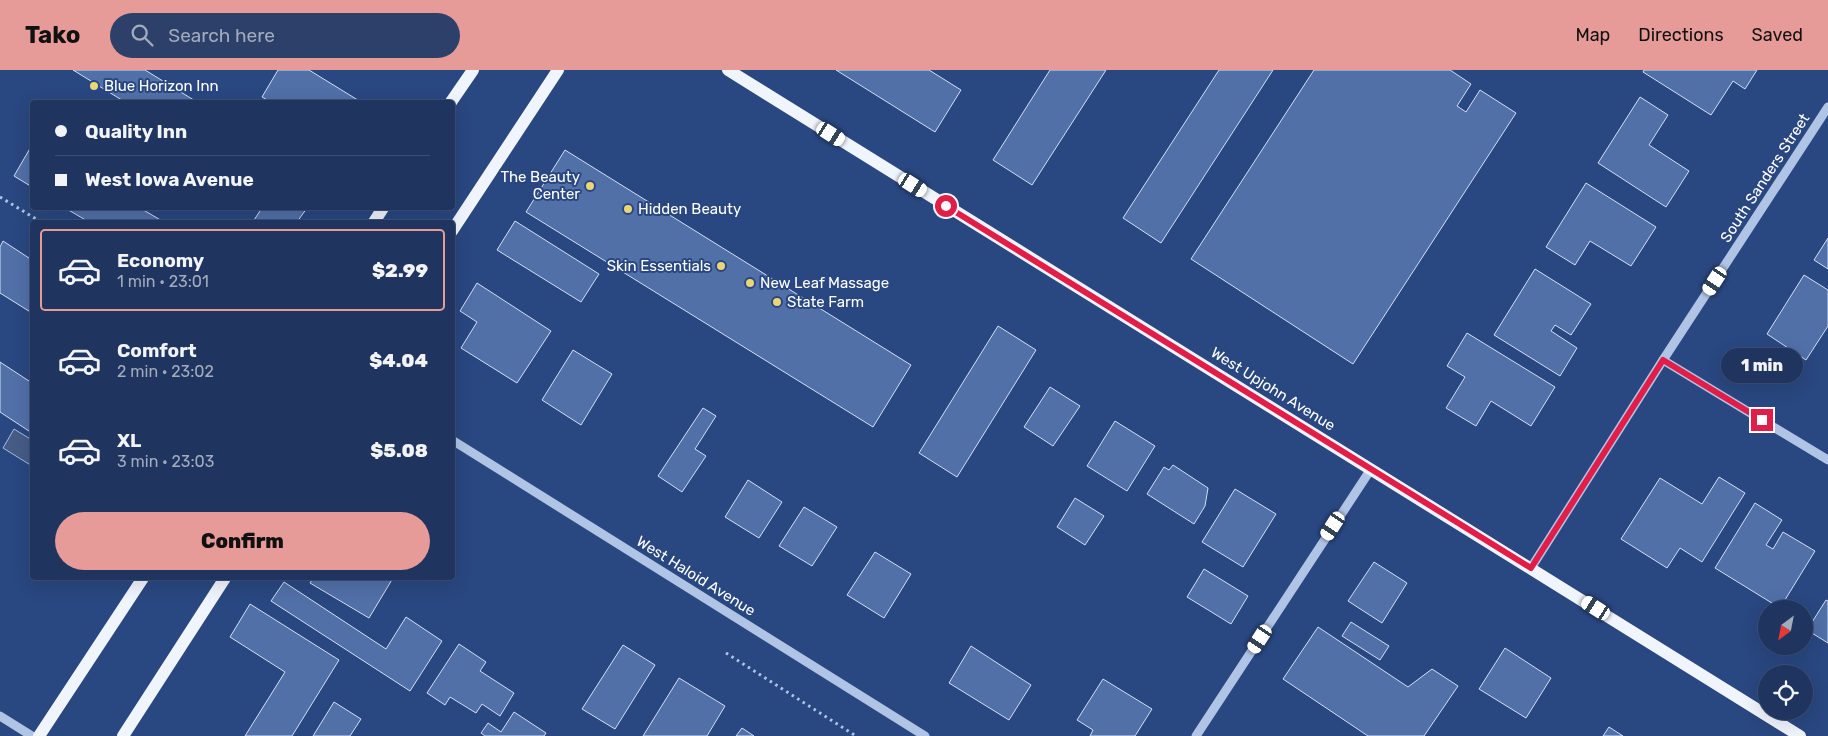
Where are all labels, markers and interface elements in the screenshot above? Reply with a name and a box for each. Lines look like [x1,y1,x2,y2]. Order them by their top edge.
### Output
search box [110,13,460,58]
text: Tako [25,21,80,49]
icon: search [128,21,156,49]
text: Search here [168,24,275,47]
text: Map [1575,24,1610,46]
text: Directions [1638,24,1724,46]
text: Saved [1752,24,1803,46]
place label: Blue Horizon Inn [104,77,219,95]
marker: Blue Horizon Inn [88,80,100,92]
street label: South Sanders Street [1717,110,1813,246]
text: Quality Inn [85,120,187,143]
car [814,120,847,148]
text: West Iowa Avenue [85,168,254,191]
place label: The Beauty Center [501,168,580,203]
car [896,171,929,199]
marker: The Beauty Center [584,180,596,192]
route start [935,195,957,217]
place label: Hidden Beauty [638,200,741,218]
marker: Hidden Beauty [622,203,634,215]
icon: car [57,248,102,293]
text: Economy [117,249,204,272]
place label: Skin Essentials [607,257,711,275]
text: $2.99 [372,259,428,282]
marker: Skin Essentials [715,260,727,272]
car [1700,264,1729,298]
text: 1 min · 23:01 [117,272,209,291]
place label: New Leaf Massage [760,274,889,292]
marker: New Leaf Massage [744,277,756,289]
place label: State Farm [787,293,864,311]
marker: State Farm [771,296,783,308]
icon: car [57,338,102,383]
text: Comfort [117,339,197,362]
street label: West Upjohn Avenue [1208,343,1338,435]
callout: 1 min [1721,348,1803,382]
text: $4.04 [369,349,428,372]
text: 1 min [1741,356,1783,375]
text: 2 min · 23:02 [117,362,214,381]
route end [1751,409,1773,431]
icon: car [57,428,102,473]
text: XL [117,429,141,452]
text: $5.08 [370,439,428,462]
text: 3 min · 23:03 [117,452,214,471]
car [1318,509,1347,543]
button: Confirm [55,512,430,570]
street label: West Haloid Avenue [633,532,759,620]
car [1579,594,1612,622]
north arrow [1758,600,1812,655]
map controls [1758,600,1813,720]
car [1245,622,1274,656]
button: locate [1758,665,1813,720]

